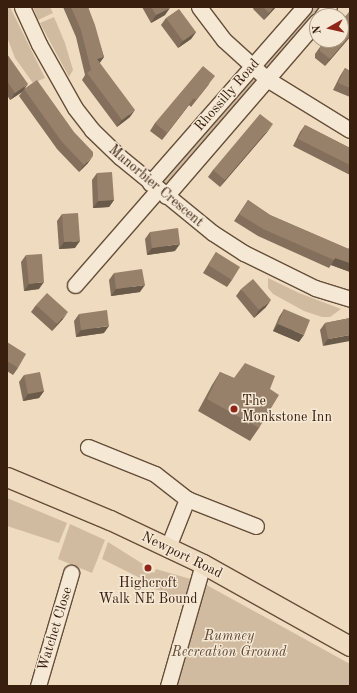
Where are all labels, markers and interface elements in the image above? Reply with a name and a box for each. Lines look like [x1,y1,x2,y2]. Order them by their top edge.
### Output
north arrow [309,8,349,48]
text: N [312,25,324,35]
street label: Rhossilly Road [191,55,263,135]
street label: Manorbier Crescent [105,141,207,231]
place label: The Monkstone Inn [242,393,332,426]
marker: The Monkstone Inn [229,404,239,414]
street label: Newport Road [139,528,225,582]
marker: Highcroft Walk NE Bound [143,563,153,573]
place label: Highcroft Walk NE Bound [98,575,198,608]
street label: Watchet Close [34,585,76,673]
park label: Rumney Recreation Ground [172,628,286,660]

